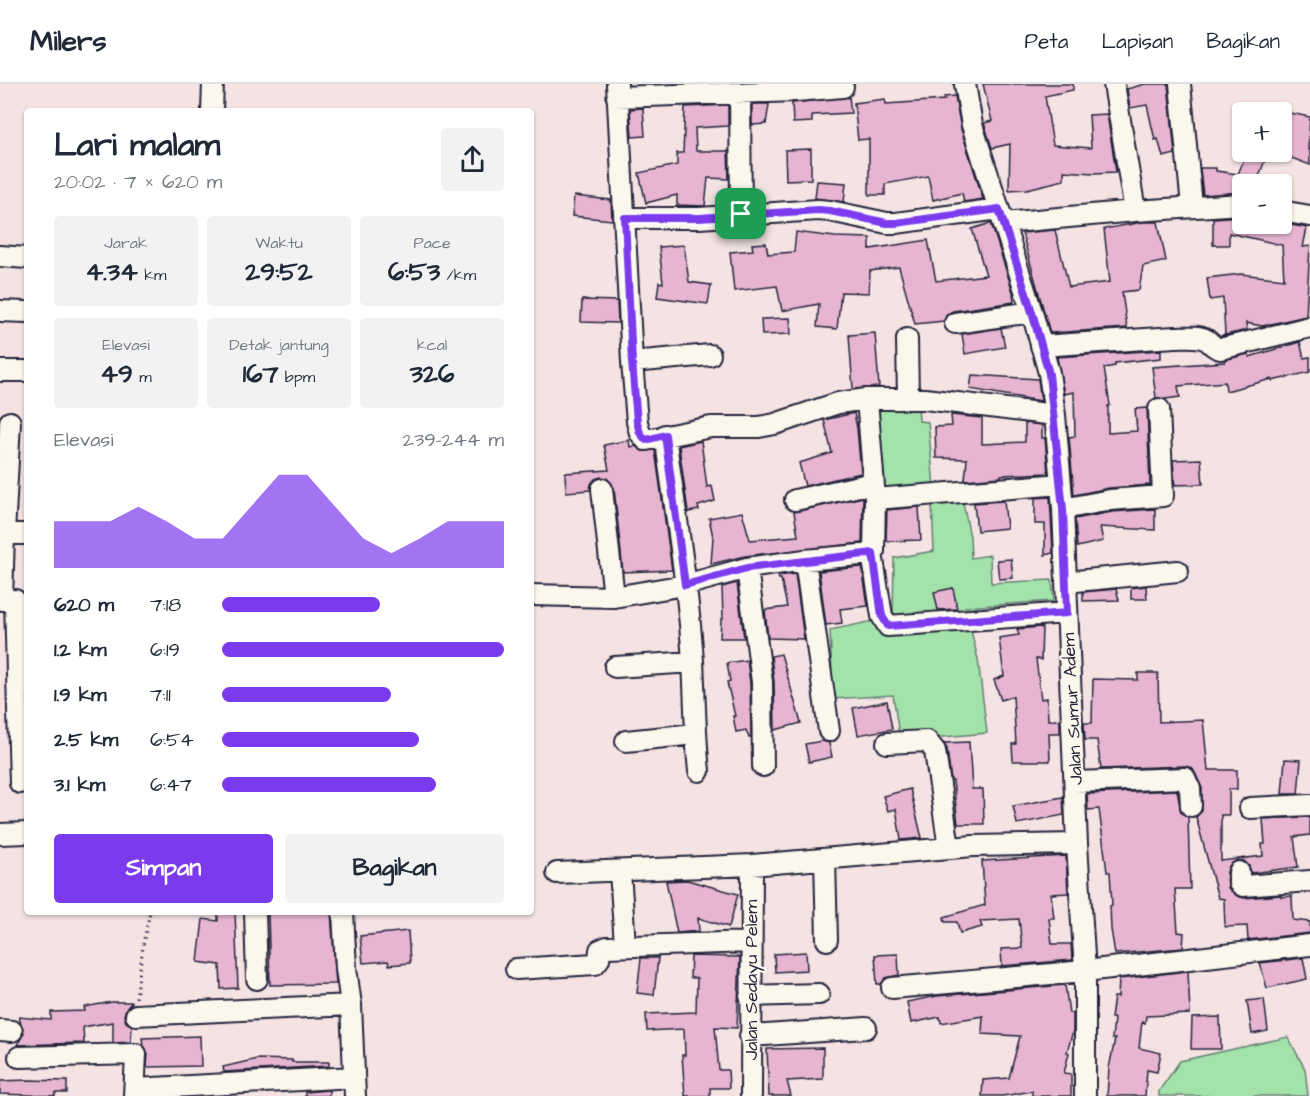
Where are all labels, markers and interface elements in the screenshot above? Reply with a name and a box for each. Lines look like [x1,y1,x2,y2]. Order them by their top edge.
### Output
text: Milers [30,22,106,61]
text: Peta [1025,27,1068,56]
text: Lapisan [1101,27,1173,56]
text: Bagikan [1206,27,1280,56]
map controls [1232,102,1292,234]
button: + [1232,102,1292,162]
text: Lari malam [54,122,220,168]
button: share [441,128,504,191]
text: 20:02 · 7 × 620 m [54,168,222,196]
button: − [1232,174,1292,234]
pin [715,188,766,239]
icon: arrive [724,197,757,230]
text: Jarak [104,232,148,254]
text: Waktu [255,232,303,254]
text: Pace [413,232,451,254]
text: 4.34 [86,254,138,290]
text: 29:52 [245,254,313,290]
text: 6:53 [388,254,440,290]
text: km [138,264,166,286]
text: /km [440,264,476,286]
text: Elevasi [102,334,150,356]
text: Detak jantung [229,334,329,356]
text: kcal [417,334,447,356]
text: 49 [100,356,133,392]
text: 167 [243,356,278,392]
text: 326 [410,356,454,392]
text: m [133,366,152,388]
text: bpm [278,366,315,388]
text: Elevasi [54,426,113,454]
text: 239–244 m [403,426,504,454]
text: 620 m [54,591,114,619]
text: 7:18 [150,591,181,619]
street label: Jalan Sumur Adem [1056,632,1089,786]
text: 1.2 km [54,636,107,664]
text: 6:19 [150,636,180,664]
text: 1.9 km [54,681,107,709]
text: 7:11 [150,681,171,709]
text: 2.5 km [54,726,118,754]
text: 6:54 [150,726,194,754]
text: 3.1 km [54,771,105,799]
text: 6:47 [150,771,192,799]
button: Simpan [54,834,273,903]
button: Bagikan [285,834,504,903]
street label: Jalan Sedayu Pelem [739,900,765,1060]

